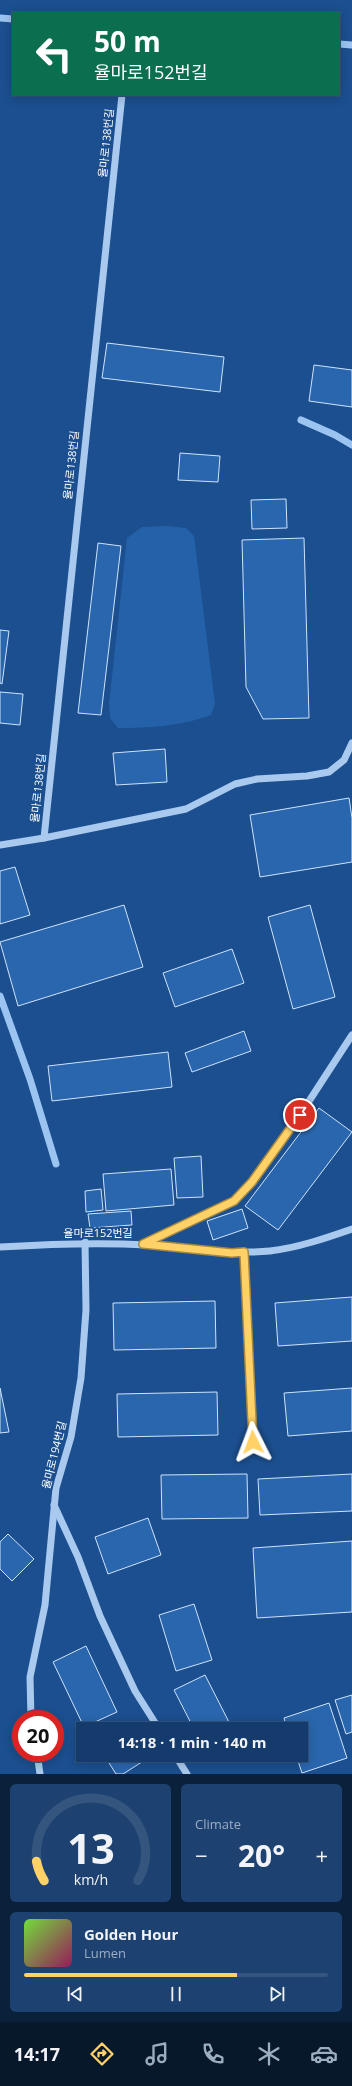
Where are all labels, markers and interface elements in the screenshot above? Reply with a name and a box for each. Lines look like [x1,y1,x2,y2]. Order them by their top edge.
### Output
text: 50 m [94,22,161,60]
icon: left [28,28,80,80]
text: 율마로152번길 [94,60,208,84]
street label: 율마로138번길 [94,108,117,178]
street label: 율마로138번길 [59,430,82,500]
street label: 율마로138번길 [26,753,49,823]
pin [283,1098,317,1132]
icon: arrive [289,1104,311,1126]
street label: 율마로152번길 [63,1225,133,1240]
street label: 율마로194번길 [38,1419,69,1490]
position arrow [232,1421,274,1463]
speed limit sign: 20 [12,1710,64,1762]
text: 14:18 · 1 min · 140 m [118,1732,266,1752]
text: Climate [195,1815,241,1833]
text: 13 [67,1820,114,1876]
text: 20° [238,1835,285,1876]
text: − [195,1840,208,1870]
text: + [315,1840,328,1870]
text: km/h [73,1870,108,1889]
text: Golden Hour [84,1924,178,1944]
text: Lumen [84,1944,126,1962]
icon: previous [64,1983,86,2005]
icon: pause [165,1983,187,2005]
icon: next [266,1983,288,2005]
icon: directions [88,2040,116,2068]
icon: music [143,2040,171,2068]
icon: phone [199,2040,227,2068]
icon: climate [255,2040,283,2068]
icon: car [310,2040,338,2068]
text: 14:17 [14,2042,60,2066]

